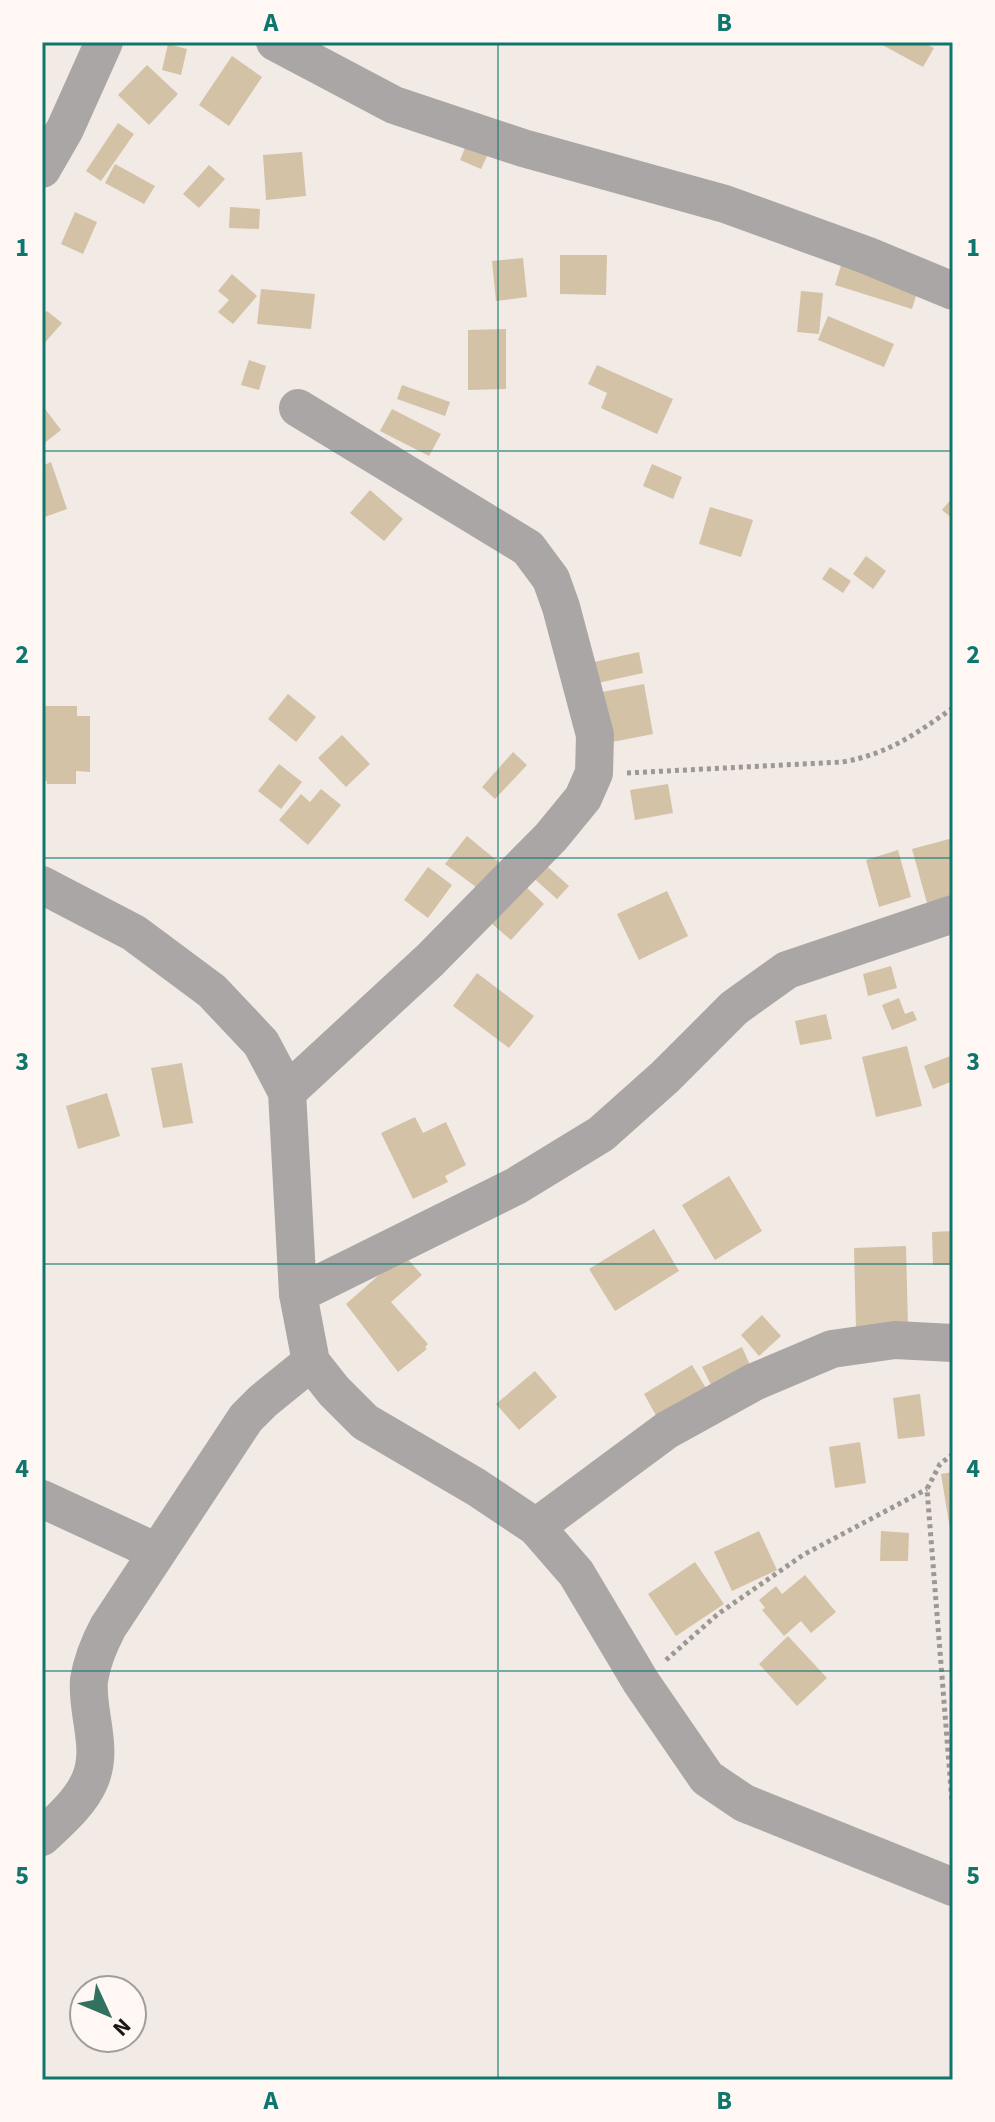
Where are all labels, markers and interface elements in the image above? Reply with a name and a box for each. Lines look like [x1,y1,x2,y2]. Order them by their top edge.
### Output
text: A [263,4,280,41]
text: B [716,4,732,41]
text: 1 [15,229,29,266]
text: 1 [966,229,980,266]
text: 2 [15,636,29,673]
text: 2 [966,636,980,673]
text: 3 [15,1043,29,1080]
text: 3 [966,1043,980,1080]
text: 4 [15,1450,29,1487]
text: 4 [966,1450,980,1487]
text: 5 [15,1857,29,1894]
text: 5 [966,1857,980,1894]
north arrow [68,1974,148,2054]
text: N [105,2011,138,2044]
text: A [263,2082,280,2119]
text: B [716,2082,732,2119]

